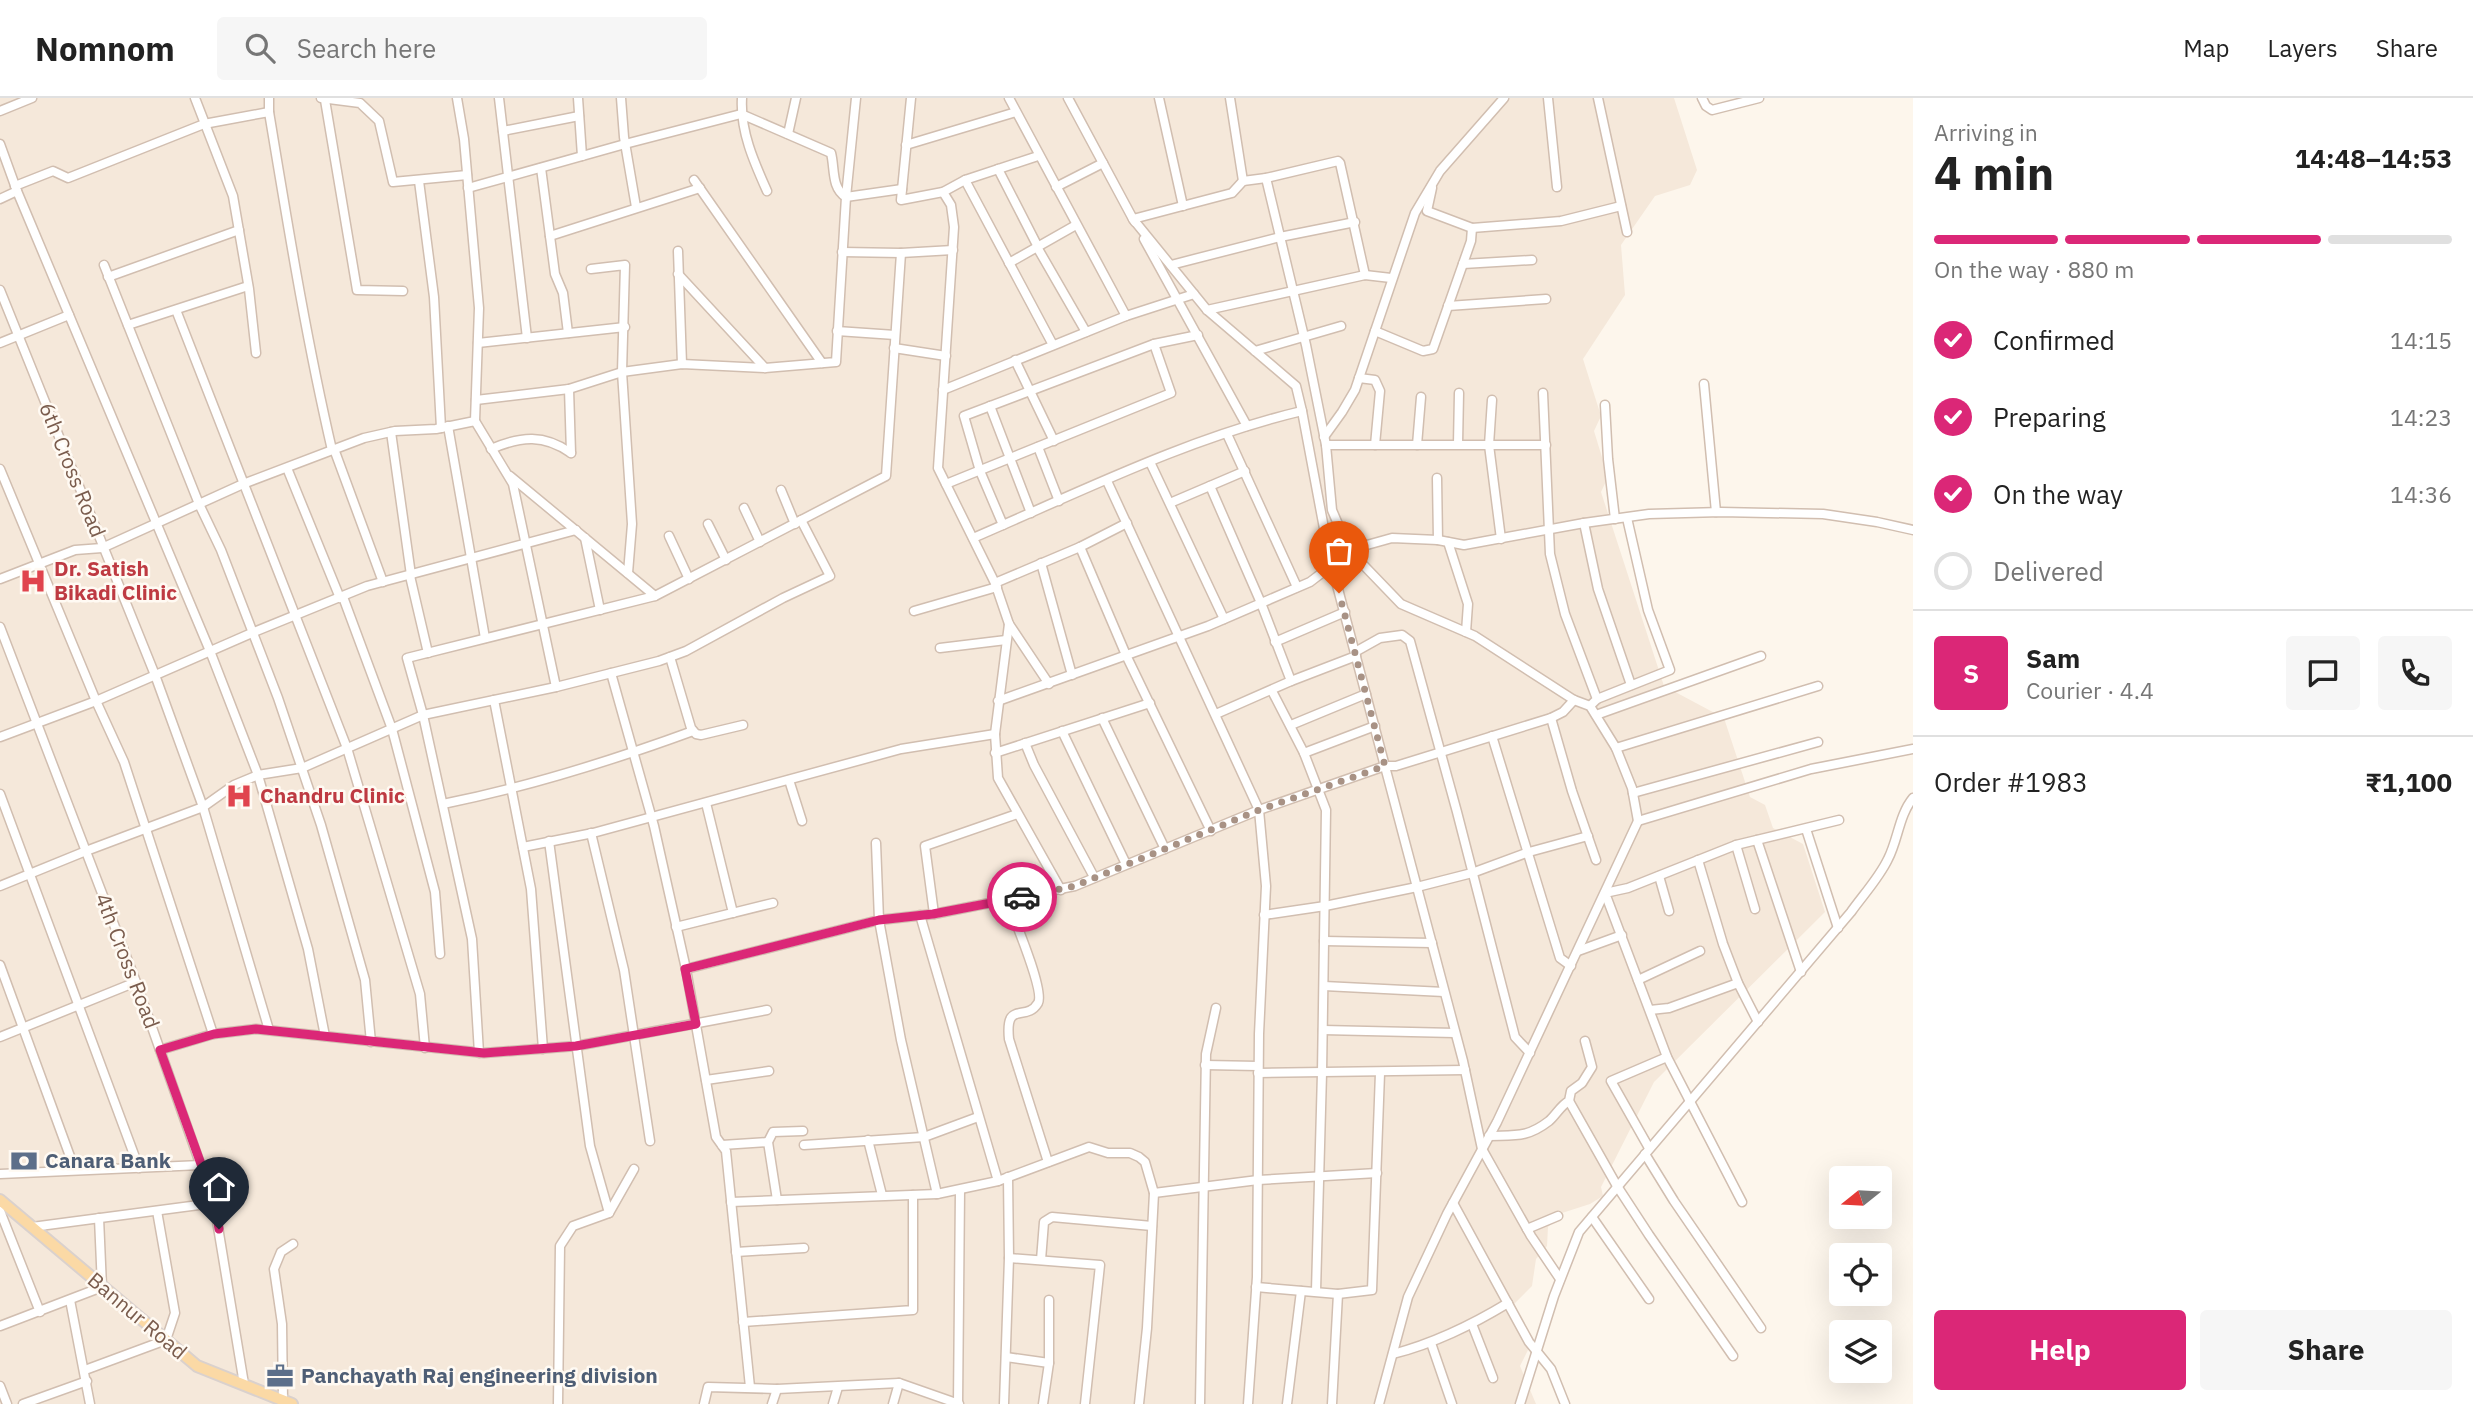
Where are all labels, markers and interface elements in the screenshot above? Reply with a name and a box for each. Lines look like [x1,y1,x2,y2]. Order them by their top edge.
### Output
search box [217,17,707,80]
text: Nomnom [35,27,175,70]
icon: search [241,29,279,67]
text: Search here [297,31,436,65]
text: Map [2183,32,2230,64]
text: Layers [2268,32,2338,64]
text: Share [2376,32,2438,64]
text: Arriving in [1934,117,2038,147]
text: 14:48–14:53 [2295,141,2452,175]
text: 4 min [1934,143,2054,203]
text: On the way · 880 m [1934,254,2134,284]
icon: check [1934,321,1972,359]
text: Confirmed [1993,323,2115,357]
text: 14:15 [2390,325,2452,355]
street label: 6th Cross Road [33,398,113,541]
icon: check [1934,398,1972,436]
text: Preparing [1993,400,2106,434]
text: 14:23 [2390,402,2452,432]
icon: check [1934,475,1972,513]
text: On the way [1993,477,2123,511]
text: 14:36 [2390,479,2452,509]
pin [1309,521,1369,593]
icon: bag [1320,532,1358,570]
place label: Dr. Satish Bikadi Clinic [54,554,177,606]
text: Delivered [1993,554,2104,588]
hospital icon: Dr. Satish Bikadi Clinic [18,566,48,596]
button: chat [2286,636,2360,710]
button: phone [2378,636,2452,710]
text: Sam [2026,641,2080,675]
text: S [1963,656,1979,690]
text: Courier · 4.4 [2026,675,2154,705]
text: Order #1983 [1934,765,2088,799]
text: ₹1,100 [2365,765,2452,799]
hospital icon: Chandru Clinic [224,781,254,811]
place label: Chandru Clinic [260,781,405,809]
courier [987,862,1057,932]
icon: car [1003,878,1041,916]
street label: 4th Cross Road [89,889,167,1032]
bank icon: Canara Bank [9,1146,39,1176]
place label: Canara Bank [45,1146,172,1174]
pin [189,1157,249,1229]
north arrow [1829,1166,1892,1228]
map controls [1829,1166,1892,1383]
icon: home [200,1168,238,1206]
button: locate [1829,1243,1892,1306]
street label: Bannur Road [82,1265,193,1365]
button: Help [1934,1310,2186,1390]
button: Share [2200,1310,2452,1390]
button: layers [1829,1320,1892,1383]
office icon: Panchayath Raj engineering division [265,1361,295,1391]
place label: Panchayath Raj engineering division [301,1361,658,1389]

